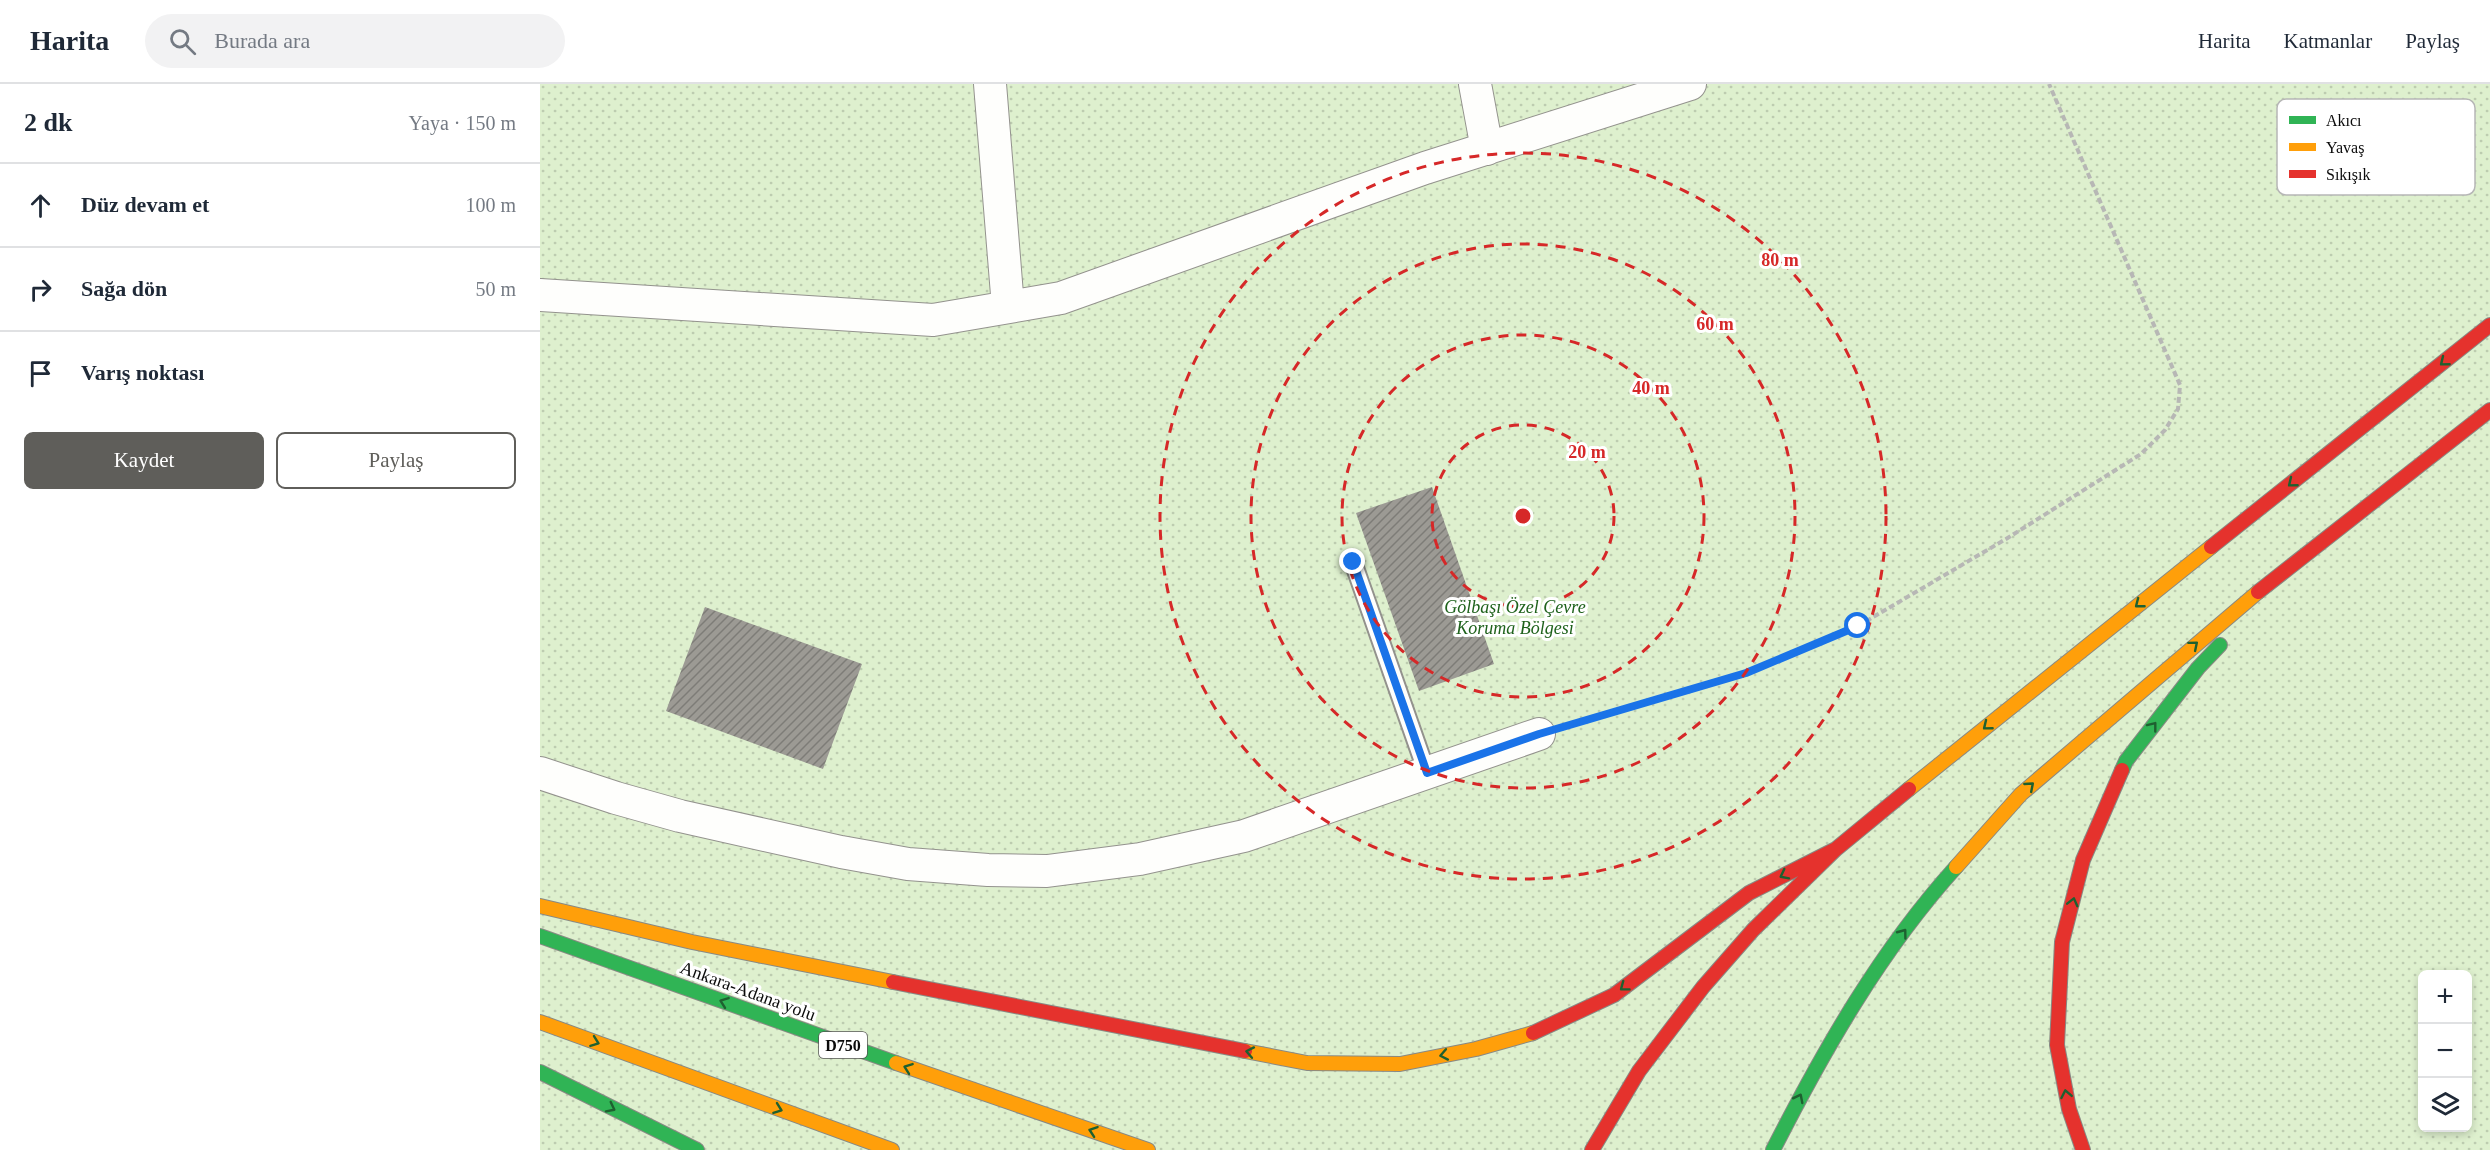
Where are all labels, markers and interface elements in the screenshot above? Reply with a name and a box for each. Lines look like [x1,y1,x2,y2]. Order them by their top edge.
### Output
search box [145,14,565,68]
text: Harita [30,25,109,56]
icon: search [166,25,199,58]
text: Burada ara [214,28,310,53]
text: Harita [2198,29,2251,53]
text: Katmanlar [2284,29,2372,53]
text: Paylaş [2405,29,2460,53]
legend [2277,99,2475,195]
text: 2 dk [24,108,72,137]
text: Yaya · 150 m [409,112,516,134]
text: Akıcı [2326,112,2362,129]
text: Yavaş [2326,139,2364,157]
text: Sıkışık [2326,166,2370,184]
icon: ahead [24,189,57,222]
text: Düz devam et [81,192,209,217]
text: 100 m [465,194,516,216]
text: 80 m [1761,250,1799,270]
icon: right [24,273,57,306]
text: Sağa dön [81,276,167,301]
text: 50 m [475,278,516,300]
text: 60 m [1696,314,1734,334]
one-way arrow [2440,354,2451,365]
icon: arrive [24,357,57,390]
text: Varış noktası [81,360,204,385]
text: 40 m [1632,378,1670,398]
button: Kaydet [24,432,264,489]
button: Paylaş [276,432,516,489]
text: 20 m [1568,442,1606,462]
one-way arrow [2288,476,2299,487]
centre of rings [1513,506,1533,526]
route end [1339,548,1365,574]
park label: Gölbaşı Özel Çevre Koruma Bölgesi [1444,597,1586,638]
one-way arrow [2135,597,2146,608]
route start [1844,612,1870,638]
one-way arrow [2187,641,2198,652]
one-way arrow [1982,719,1993,730]
one-way arrow [2146,722,2157,733]
one-way arrow [2023,782,2034,793]
one-way arrow [1779,868,1790,880]
one-way arrow [2065,897,2078,907]
one-way arrow [1896,929,1907,940]
street label: Ankara-Adana yolu [678,957,818,1025]
map controls [2418,970,2472,1132]
button: + [2418,970,2472,1024]
one-way arrow [1620,980,1631,991]
one-way arrow [720,997,730,1010]
button: − [2418,1024,2472,1078]
road number: D750 [819,1032,867,1058]
one-way arrow [589,1035,600,1047]
one-way arrow [1246,1046,1256,1059]
one-way arrow [1439,1048,1449,1061]
one-way arrow [903,1062,914,1075]
button: layers [2418,1078,2472,1132]
one-way arrow [2060,1089,2073,1099]
one-way arrow [1792,1093,1803,1104]
one-way arrow [605,1101,615,1112]
one-way arrow [772,1101,783,1114]
one-way arrow [1088,1126,1098,1139]

